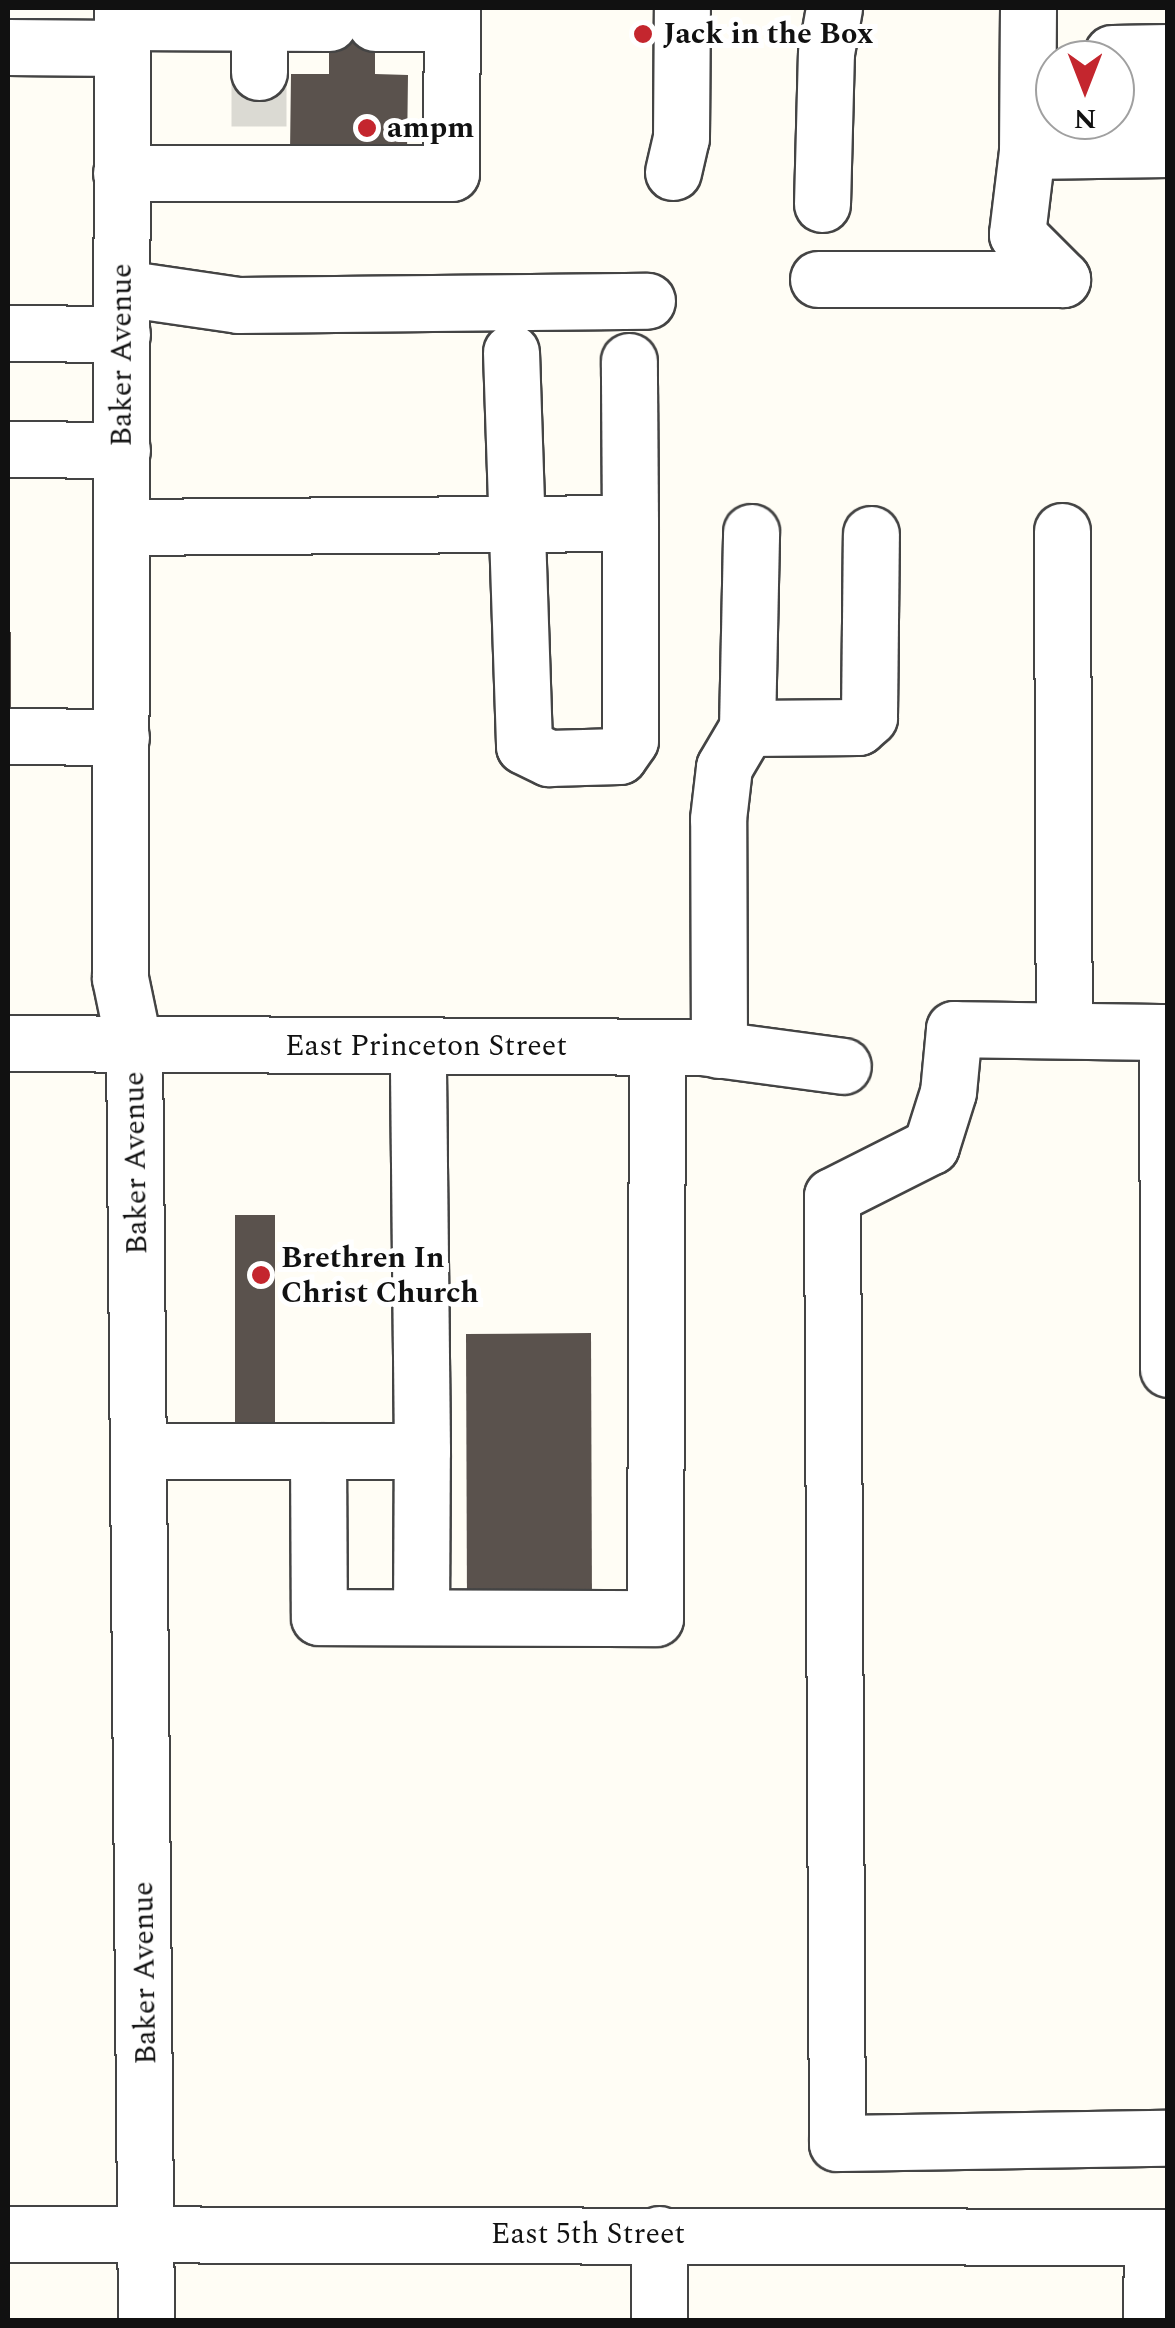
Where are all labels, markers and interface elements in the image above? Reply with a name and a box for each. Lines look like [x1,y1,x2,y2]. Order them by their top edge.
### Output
place label: Jack in the Box [663,16,873,52]
marker: Jack in the Box [632,23,654,45]
north arrow [1035,40,1135,140]
text: N [1074,97,1096,140]
place label: ampm [387,110,474,146]
marker: ampm [356,117,378,139]
street label: Baker Avenue [104,263,140,447]
street label: East Princeton Street [285,1028,567,1064]
street label: Baker Avenue [116,1071,156,1255]
place label: Brethren In Christ Church [281,1240,479,1310]
marker: Brethren In Christ Church [250,1264,272,1286]
street label: Baker Avenue [125,1881,165,2065]
street label: East 5th Street [491,2216,685,2252]

